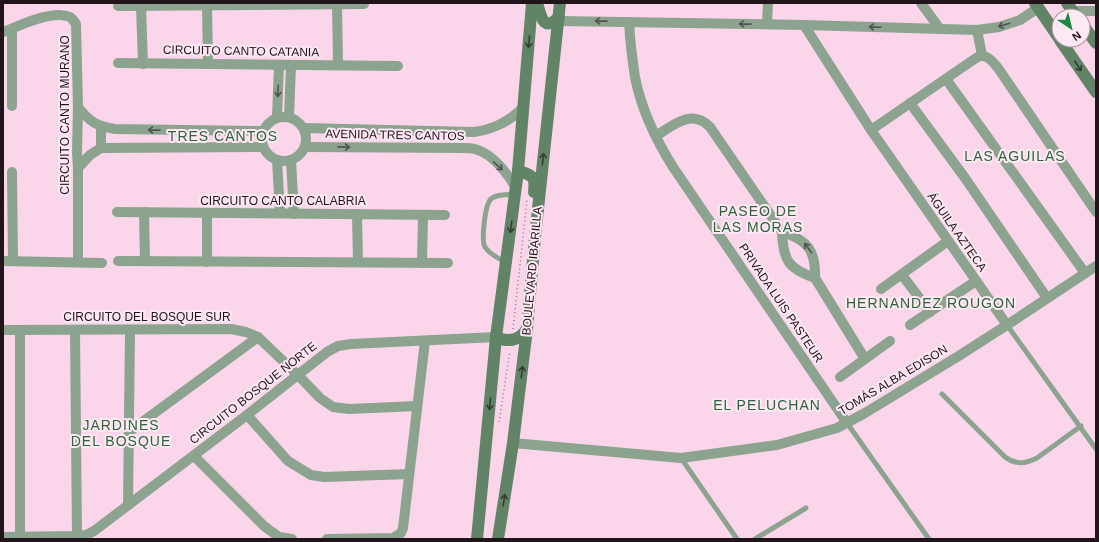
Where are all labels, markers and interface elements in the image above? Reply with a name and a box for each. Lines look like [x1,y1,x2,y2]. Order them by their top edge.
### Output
north arrow [1051,8,1091,48]
one-way arrow [595,17,608,25]
one-way arrow [739,20,752,28]
one-way arrow [998,22,1011,29]
one-way arrow [868,23,881,31]
text: N [1070,29,1083,43]
street label: CIRCUITO CANTO MURANO [58,35,72,195]
one-way arrow [525,35,532,48]
street label: CIRCUITO CANTO CATANIA [163,43,319,59]
one-way arrow [1074,60,1082,71]
one-way arrow [274,84,282,97]
one-way arrow [148,126,161,134]
street label: AVENIDA TRES CANTOS [325,127,465,143]
district label: TRES CANTOS [168,128,278,144]
one-way arrow [337,143,350,151]
district label: LAS AGUILAS [964,148,1066,164]
one-way arrow [539,153,547,166]
one-way arrow [493,161,503,170]
street label: ÁGUILA AZTECA [924,189,990,274]
street label: CIRCUITO CANTO CALABRIA [200,194,366,208]
district label: PASEO DE LAS MORAS [713,203,803,235]
street label: BOULEVARD IBARILLA [519,206,545,336]
one-way arrow [507,220,515,233]
street label: PRIVADA LUIS PASTEUR [736,241,826,365]
one-way arrow [804,243,812,254]
district label: HERNANDEZ ROUGON [846,295,1016,311]
street label: CIRCUITO DEL BOSQUE SUR [63,310,231,324]
street label: CIRCUITO BOSQUE NORTE [187,339,319,447]
street label: TOMÁS ALBA EDISON [836,341,950,418]
one-way arrow [518,366,526,379]
one-way arrow [486,397,494,410]
district label: EL PELUCHAN [713,397,821,413]
district label: JARDINES DEL BOSQUE [71,417,171,449]
one-way arrow [500,494,508,507]

